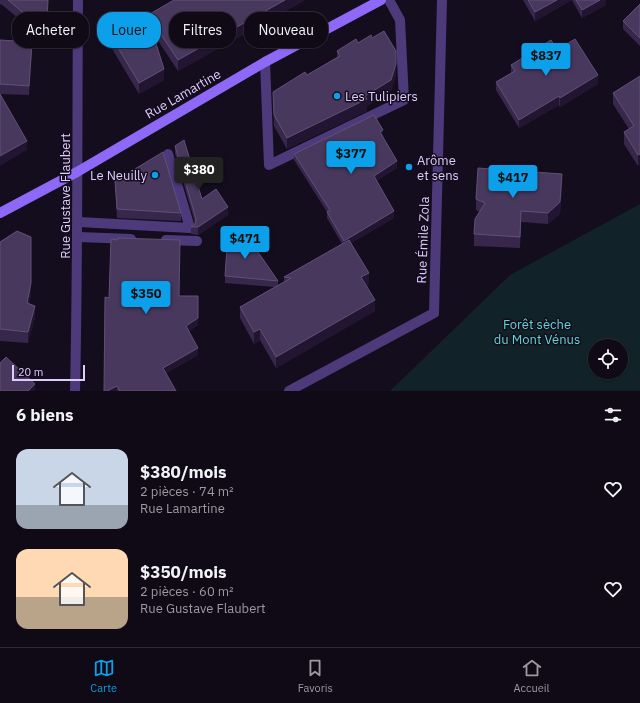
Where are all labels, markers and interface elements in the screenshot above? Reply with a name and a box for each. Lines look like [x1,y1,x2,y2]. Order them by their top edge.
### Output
chip: Acheter [12,12,89,48]
chip: Louer [97,12,161,48]
chip: Filtres [169,12,236,48]
chip: Nouveau [244,12,328,48]
pin: $837 [522,43,570,77]
text: $837 [530,47,562,64]
street label: Rue Lamartine [142,65,224,123]
place label: Les Tulipiers [345,88,418,105]
marker: Les Tulipiers [332,91,342,101]
street label: Rue Gustave Flaubert [57,133,74,259]
pin: $377 [327,141,375,175]
text: $377 [335,145,367,162]
place label: Arôme et sens [417,152,459,184]
pin: $380 [175,157,223,191]
text: $380 [183,161,215,178]
marker: Arôme et sens [404,162,414,172]
pin: $417 [489,165,537,199]
place label: Le Neuilly [90,167,148,184]
text: $417 [497,169,529,186]
marker: Le Neuilly [150,170,160,180]
street label: Rue Émile Zola [413,196,433,284]
pin: $471 [221,226,269,260]
text: $471 [229,230,261,247]
pin: $350 [122,281,170,315]
text: $350 [130,285,162,302]
park label: Forêt sèche du Mont Vénus [494,316,580,348]
map controls [588,339,628,379]
button: locate [588,339,628,379]
scale bar [12,363,85,382]
text: 20 m [18,365,43,379]
text: 6 biens [16,404,74,426]
icon: filters [602,404,624,426]
text: $380/mois [140,461,227,483]
icon: home [48,465,96,513]
icon: heart [602,478,624,500]
text: 2 pièces · 74 m² [140,483,234,500]
text: Rue Lamartine [140,500,225,517]
text: $350/mois [140,561,227,583]
icon: home [48,565,96,613]
icon: heart [602,578,624,600]
text: 2 pièces · 60 m² [140,583,234,600]
text: Rue Gustave Flaubert [140,600,266,617]
tab: Carte [90,657,117,695]
tab: Favoris [298,657,333,695]
tab: Accueil [514,657,550,695]

